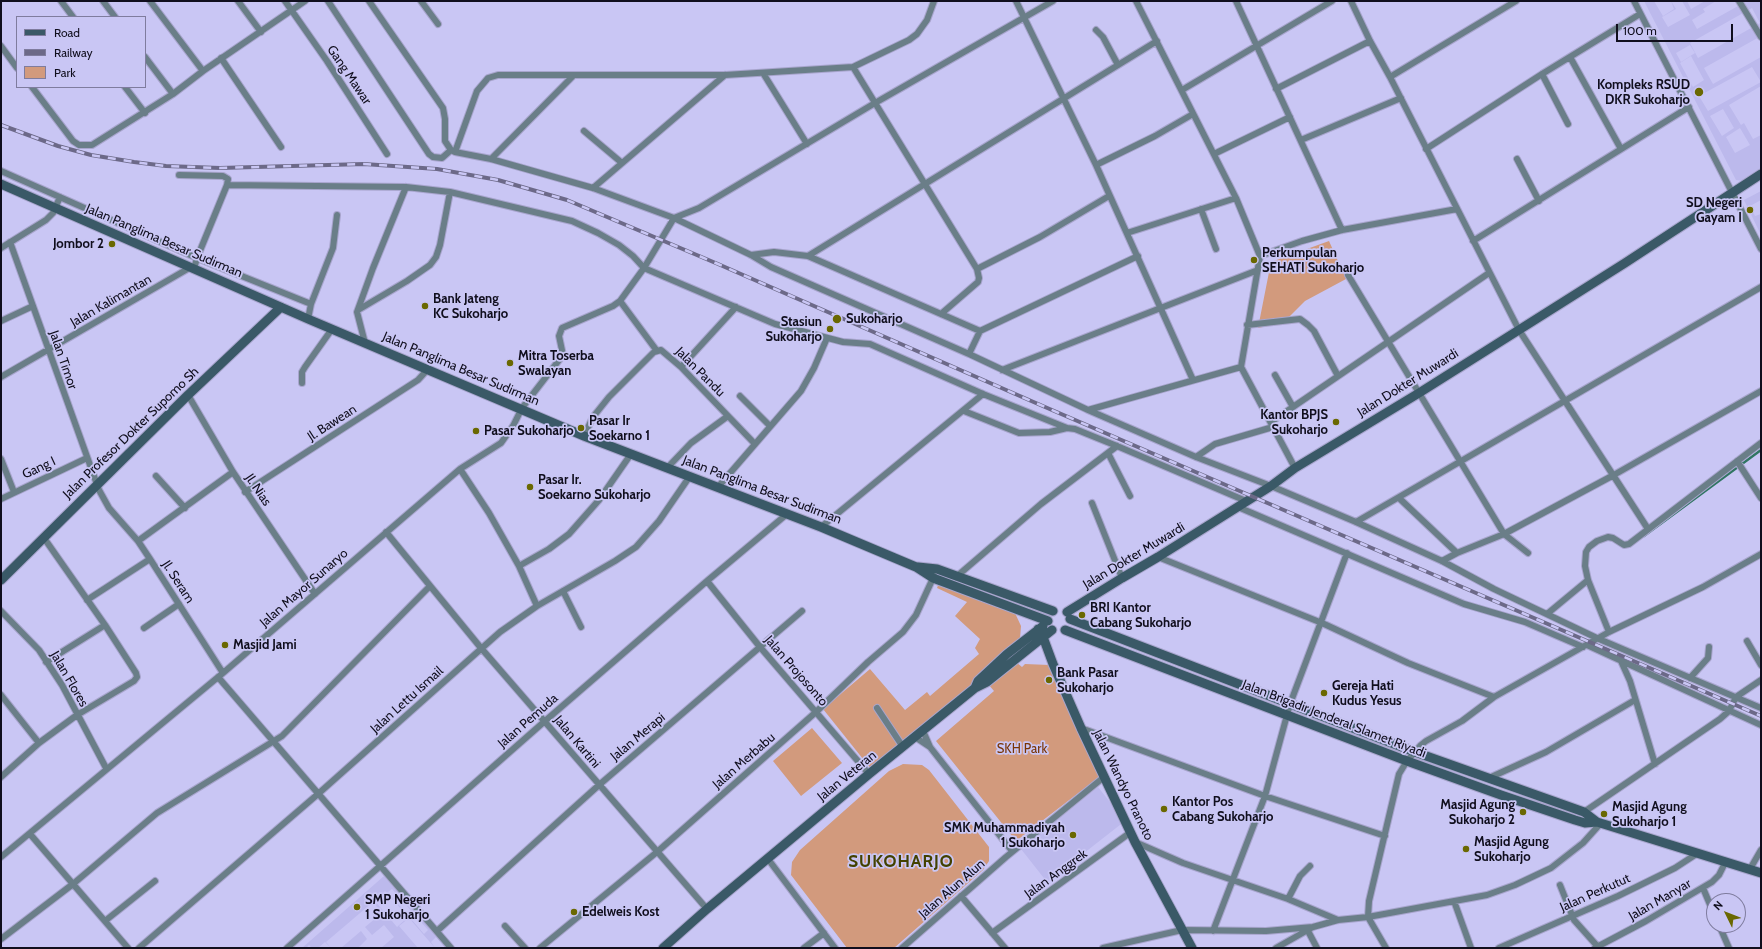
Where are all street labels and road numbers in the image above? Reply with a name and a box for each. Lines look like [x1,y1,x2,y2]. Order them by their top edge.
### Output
street label: Gang Mawar [324,42,374,108]
street label: Jalan Panglima Besar Sudirman [83,201,245,281]
street label: Jalan Kalimantan [68,271,154,331]
street label: Jalan Timor [46,329,80,391]
street label: Jalan Panglima Besar Sudirman [380,329,542,409]
street label: Jalan Pandu [672,344,728,400]
street label: Jalan Dokter Muwardi [1355,346,1461,420]
street label: Jalan Profesor Dokter Supomo Sh [60,364,202,502]
street label: Jl. Bawean [305,401,359,445]
street label: Jalan Panglima Besar Sudirman [680,452,844,528]
street label: Gang I [20,454,58,482]
street label: Jl. Nias [242,471,274,509]
street label: Jalan Dokter Muwardi [1080,519,1188,593]
street label: Jalan Mayor Sunaryo [257,546,351,630]
street label: Jl. Seram [158,558,198,606]
street label: Jalan Projosonto [761,633,831,709]
street label: Jalan Flores [47,648,91,710]
street label: Jalan Lettu Ismail [367,663,447,737]
street label: Jalan Brigadir Jenderal Slamet Riyadi [1240,677,1428,761]
street label: Jalan Pemuda [495,691,561,751]
street label: Jalan Merapi [608,710,668,764]
street label: Jalan Kartini [551,713,603,771]
street label: Jalan Wandyo Pranoto [1089,727,1157,843]
street label: Jalan Merbabu [710,730,778,792]
street label: Jalan Veteran [814,748,880,804]
street label: Jalan Anggrek [1022,846,1090,902]
street label: Jalan Alun Alun [916,856,988,922]
street label: Jalan Perkutut [1557,871,1633,915]
street label: Jalan Manyar [1626,876,1694,924]

